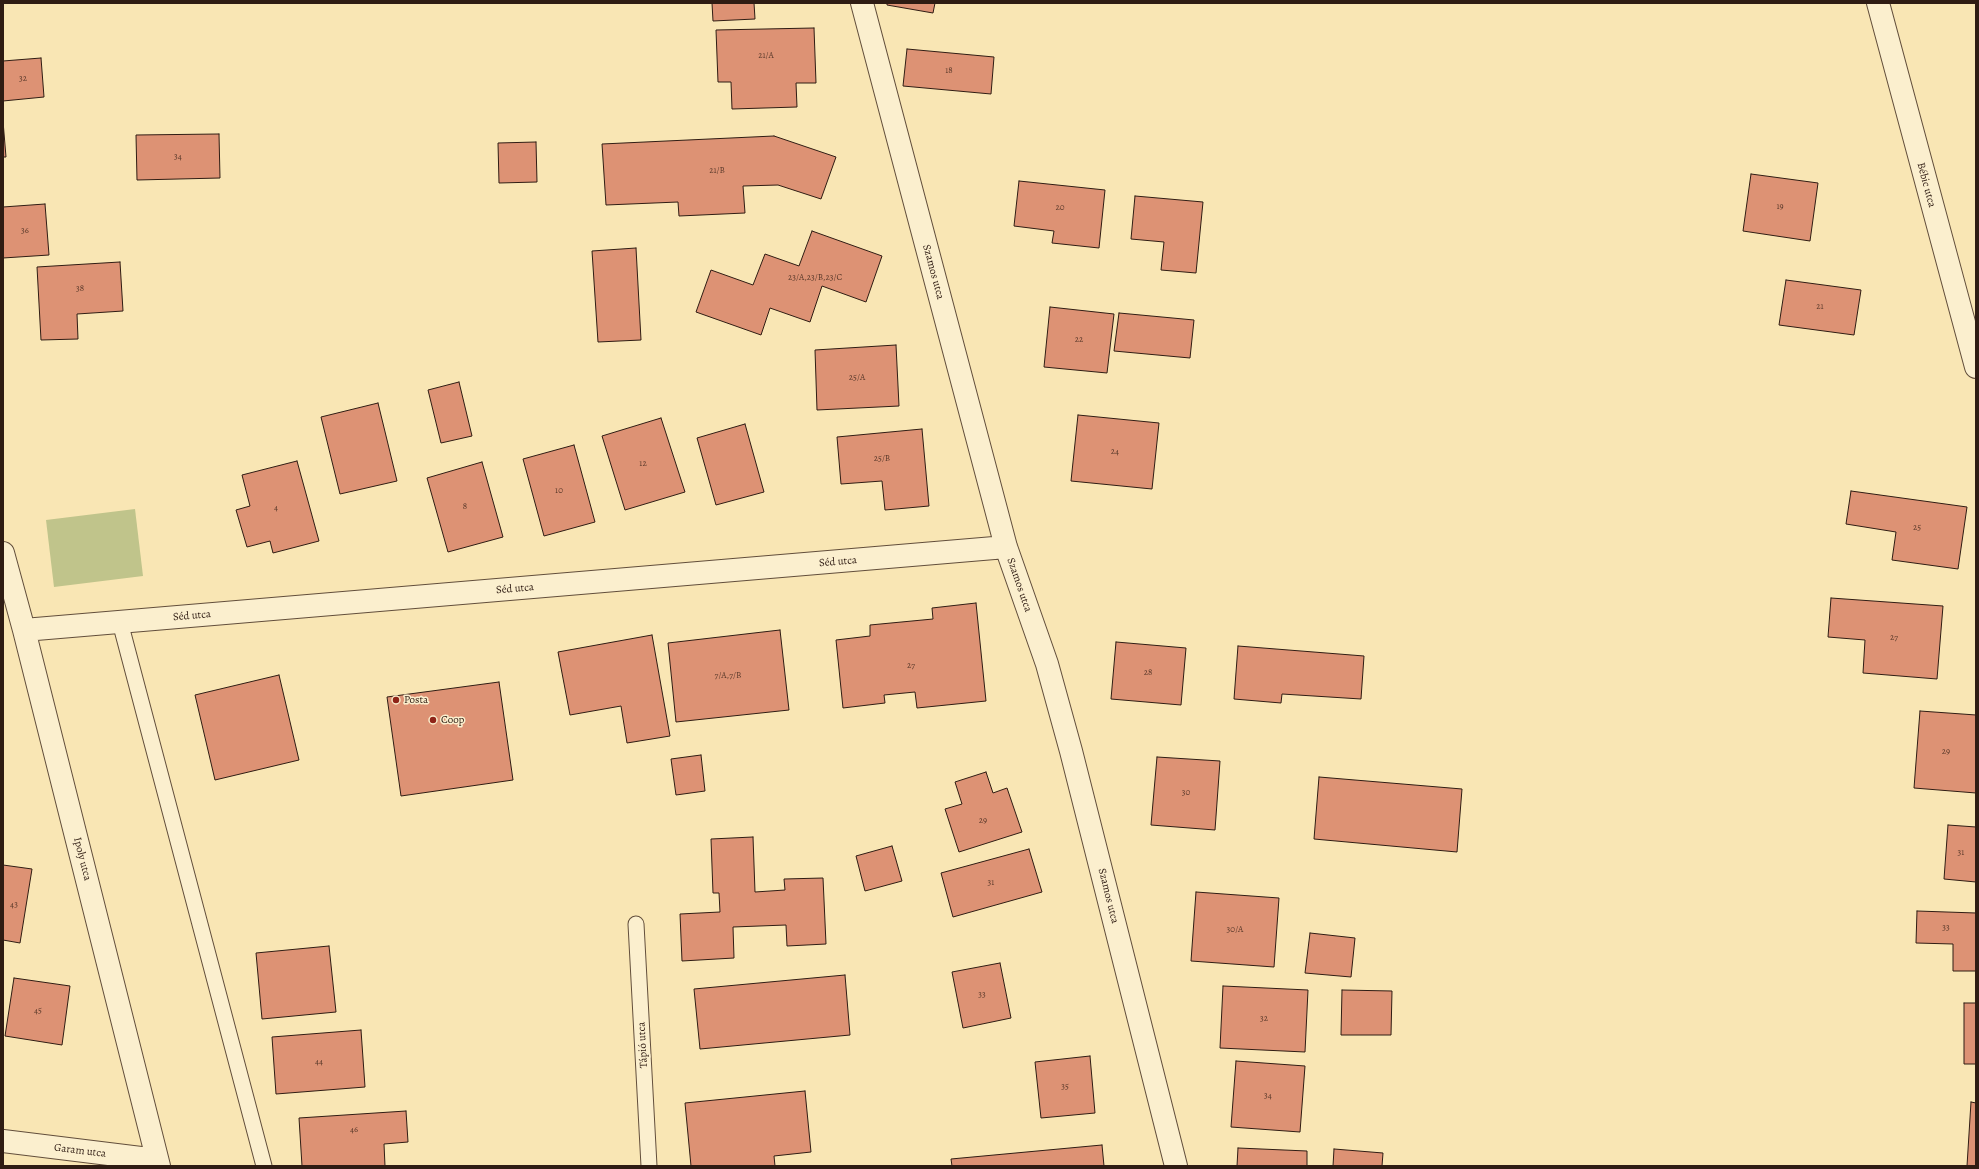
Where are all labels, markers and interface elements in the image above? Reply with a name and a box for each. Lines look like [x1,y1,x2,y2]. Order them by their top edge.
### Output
house number: 21/A [758,51,774,61]
house number: 18 [945,66,953,76]
house number: 32 [19,74,27,84]
house number: 34 [174,152,182,162]
street label: Bébic utca [1914,161,1938,209]
house number: 21/B [709,166,725,176]
house number: 19 [1776,202,1784,212]
house number: 20 [1055,203,1065,213]
house number: 36 [21,226,29,236]
street label: Szamos utca [919,243,947,301]
house number: 23/A,23/B,23/C [788,273,842,283]
house number: 38 [76,284,84,294]
house number: 21 [1816,302,1824,312]
house number: 22 [1075,335,1083,345]
house number: 25/A [849,373,865,383]
house number: 24 [1111,447,1119,457]
house number: 25/B [874,454,890,464]
house number: 12 [639,459,647,469]
house number: 10 [555,486,563,496]
house number: 8 [463,502,467,512]
house number: 4 [274,503,278,513]
house number: 25 [1913,523,1921,533]
street label: Séd utca [819,554,857,570]
street label: Szamos utca [1004,556,1034,614]
street label: Séd utca [496,581,534,597]
street label: Séd utca [173,608,211,624]
house number: 27 [1890,633,1898,643]
house number: 27 [907,661,915,671]
house number: 28 [1144,668,1152,678]
house number: 7/A,7/B [715,671,741,681]
place label: Posta [404,693,428,707]
marker: Posta [391,695,401,705]
place label: Coop [441,713,464,727]
marker: Coop [428,715,438,725]
house number: 29 [1942,747,1950,757]
house number: 30 [1182,788,1190,798]
house number: 29 [979,816,987,826]
street label: Ipoly utca [70,836,94,882]
house number: 31 [1958,848,1964,858]
street label: Szamos utca [1095,867,1121,925]
house number: 31 [988,878,994,888]
house number: 43 [10,900,18,910]
house number: 33 [1942,923,1950,933]
house number: 30/A [1227,925,1243,935]
house number: 33 [978,990,986,1000]
house number: 45 [34,1006,42,1016]
house number: 32 [1260,1014,1268,1024]
street label: Tápió utca [635,1021,651,1069]
house number: 44 [315,1057,323,1067]
house number: 35 [1061,1082,1069,1092]
house number: 34 [1264,1091,1272,1101]
house number: 46 [350,1125,358,1135]
street label: Garam utca [53,1141,107,1161]

